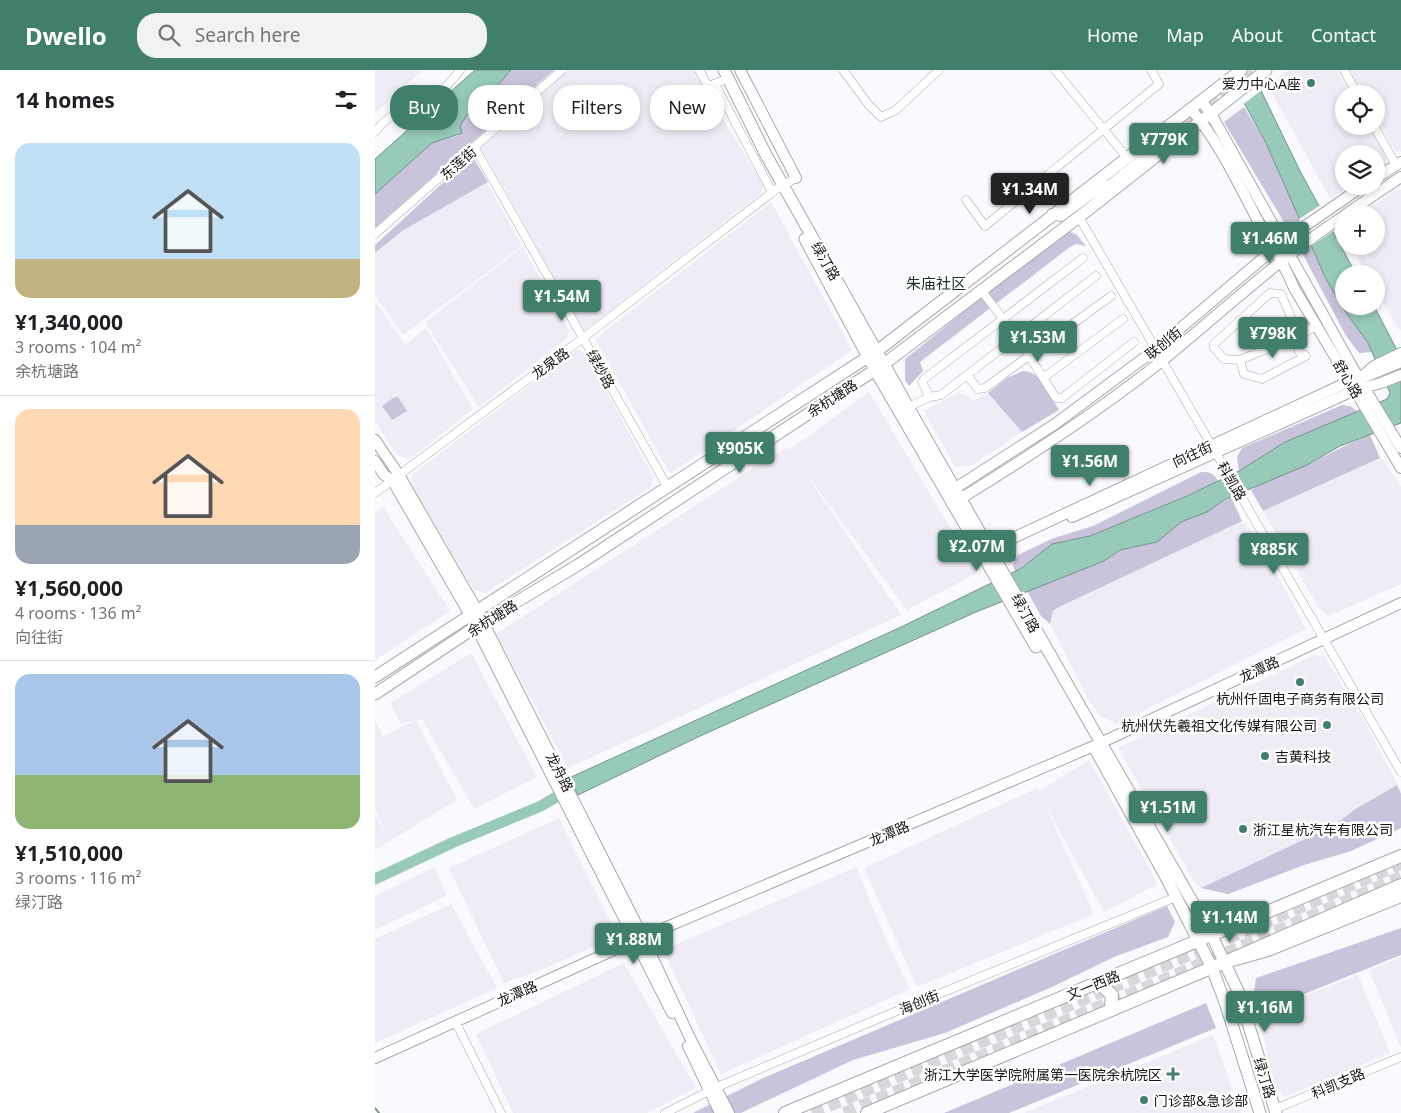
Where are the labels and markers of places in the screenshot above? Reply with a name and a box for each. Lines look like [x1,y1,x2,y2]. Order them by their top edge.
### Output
place label: 爱力中心A座 [1222,74,1301,93]
marker: 爱力中心A座 [1305,77,1317,89]
pin: ¥779K [1129,122,1199,165]
pin: ¥1.34M [989,172,1071,215]
pin: ¥1.46M [1229,222,1311,264]
pin: ¥1.54M [521,280,603,322]
pin: ¥798K [1238,316,1308,359]
pin: ¥1.53M [997,320,1079,363]
pin: ¥905K [705,432,775,474]
pin: ¥1.56M [1049,444,1131,487]
pin: ¥2.07M [936,530,1018,572]
pin: ¥885K [1239,532,1309,575]
marker: 杭州仟固电子商务有限公司 [1294,676,1306,688]
place label: 杭州仟固电子商务有限公司 [1216,689,1384,708]
place label: 杭州伏先羲祖文化传媒有限公司 [1121,716,1317,735]
marker: 杭州伏先羲祖文化传媒有限公司 [1321,719,1333,731]
place label: 吉黄科技 [1275,747,1331,766]
marker: 吉黄科技 [1259,750,1271,762]
pin: ¥1.51M [1127,790,1209,833]
place label: 浙江星杭汽车有限公司 [1253,820,1393,839]
marker: 浙江星杭汽车有限公司 [1237,823,1249,835]
pin: ¥1.14M [1189,900,1271,943]
pin: ¥1.88M [593,922,675,965]
pin: ¥1.16M [1224,990,1306,1033]
place label: 浙江大学医学院附属第一医院余杭院区 [924,1065,1162,1084]
marker: 浙江大学医学院附属第一医院余杭院区 [1166,1067,1180,1081]
place label: 门诊部&急诊部 [1154,1091,1248,1110]
marker: 门诊部&急诊部 [1138,1094,1150,1106]

